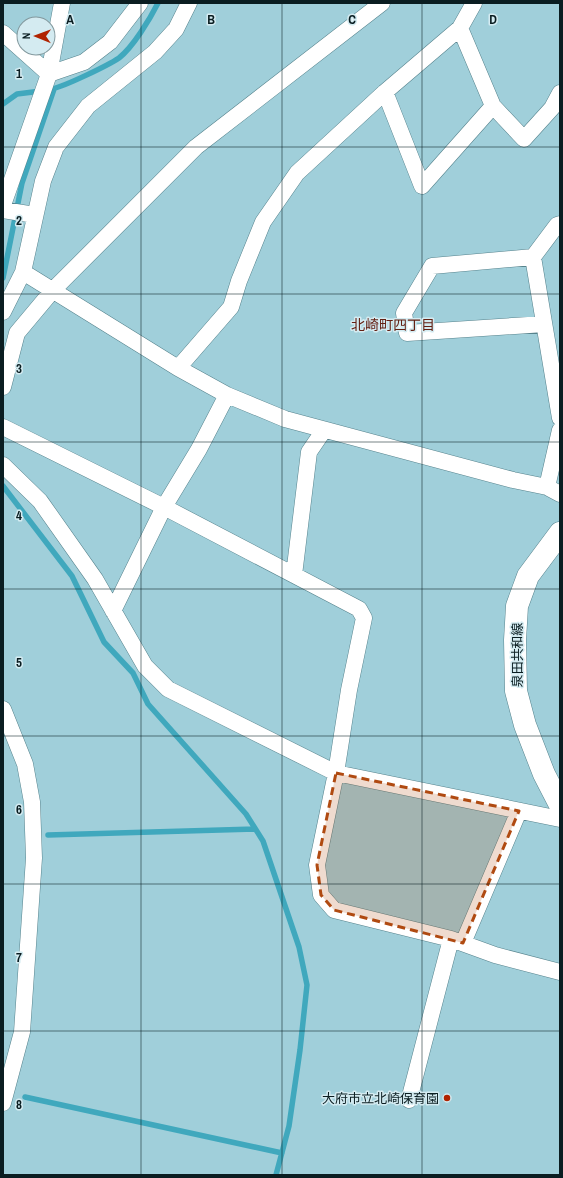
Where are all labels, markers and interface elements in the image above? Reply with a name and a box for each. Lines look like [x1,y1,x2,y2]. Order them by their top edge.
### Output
text: A [66,11,74,28]
text: B [207,11,215,28]
text: C [348,11,356,28]
text: D [489,11,497,28]
north arrow [16,16,56,56]
text: N [19,32,33,39]
text: 1 [16,65,22,82]
text: 2 [16,212,22,229]
district label: 北崎町四丁目 [351,316,435,334]
text: 3 [16,360,22,377]
text: 4 [16,507,22,524]
street label: 泉田共和線 [509,622,526,688]
text: 5 [16,654,22,671]
text: 6 [16,801,22,818]
text: 7 [16,949,22,966]
place label: 大府市立北崎保育園 [322,1090,439,1107]
marker: 大府市立北崎保育園 [442,1093,452,1103]
text: 8 [16,1096,22,1113]

